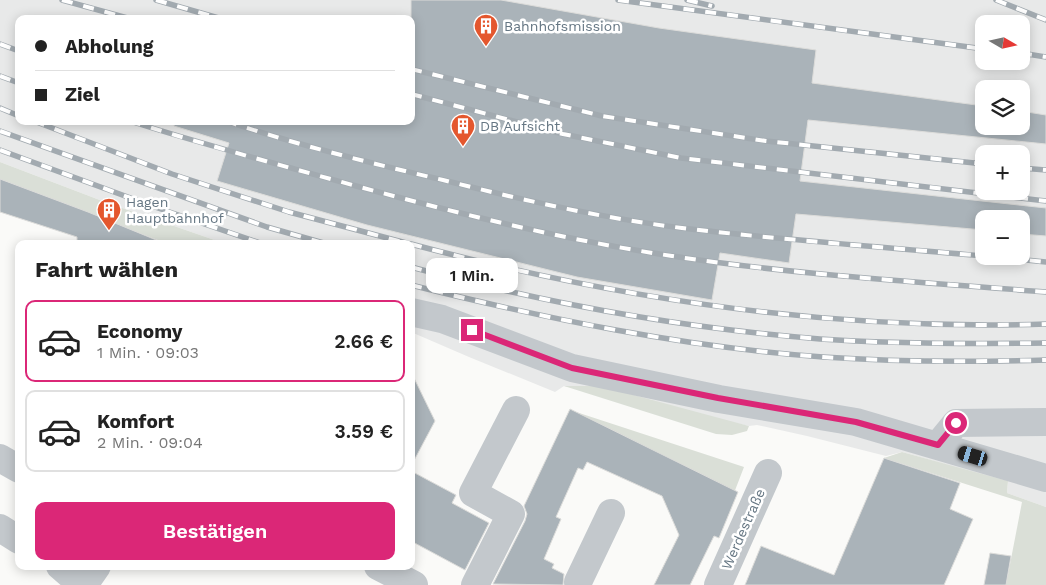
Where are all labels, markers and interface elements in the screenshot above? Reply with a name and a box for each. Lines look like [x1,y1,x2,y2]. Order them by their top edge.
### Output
building icon: Bahnhofsmission [473,13,499,47]
north arrow [975,15,1030,70]
map controls [975,15,1030,265]
place label: Bahnhofsmission [504,18,621,34]
text: Abholung [65,35,153,58]
button: layers [975,80,1030,135]
text: Ziel [65,83,100,106]
building icon: DB Aufsicht [450,113,476,147]
place label: DB Aufsicht [480,118,560,134]
button: + [975,145,1030,200]
place label: Hagen Hauptbahnhof [126,194,224,226]
building icon: Hagen Hauptbahnhof [96,197,122,231]
button: − [975,210,1030,265]
text: Fahrt wählen [35,257,178,282]
callout: 1 Min. [426,258,518,292]
text: 1 Min. [450,266,494,285]
icon: car [37,319,82,364]
route end [461,319,483,341]
text: Economy [97,320,182,343]
text: 2.66 € [334,330,393,353]
text: 1 Min. · 09:03 [97,343,199,362]
icon: car [37,409,82,454]
text: Komfort [97,410,174,433]
route start [945,412,967,434]
text: 3.59 € [335,420,393,443]
text: 2 Min. · 09:04 [97,433,203,452]
car [956,444,989,468]
street label: Werdestraße [718,486,768,572]
button: Bestätigen [35,502,395,560]

